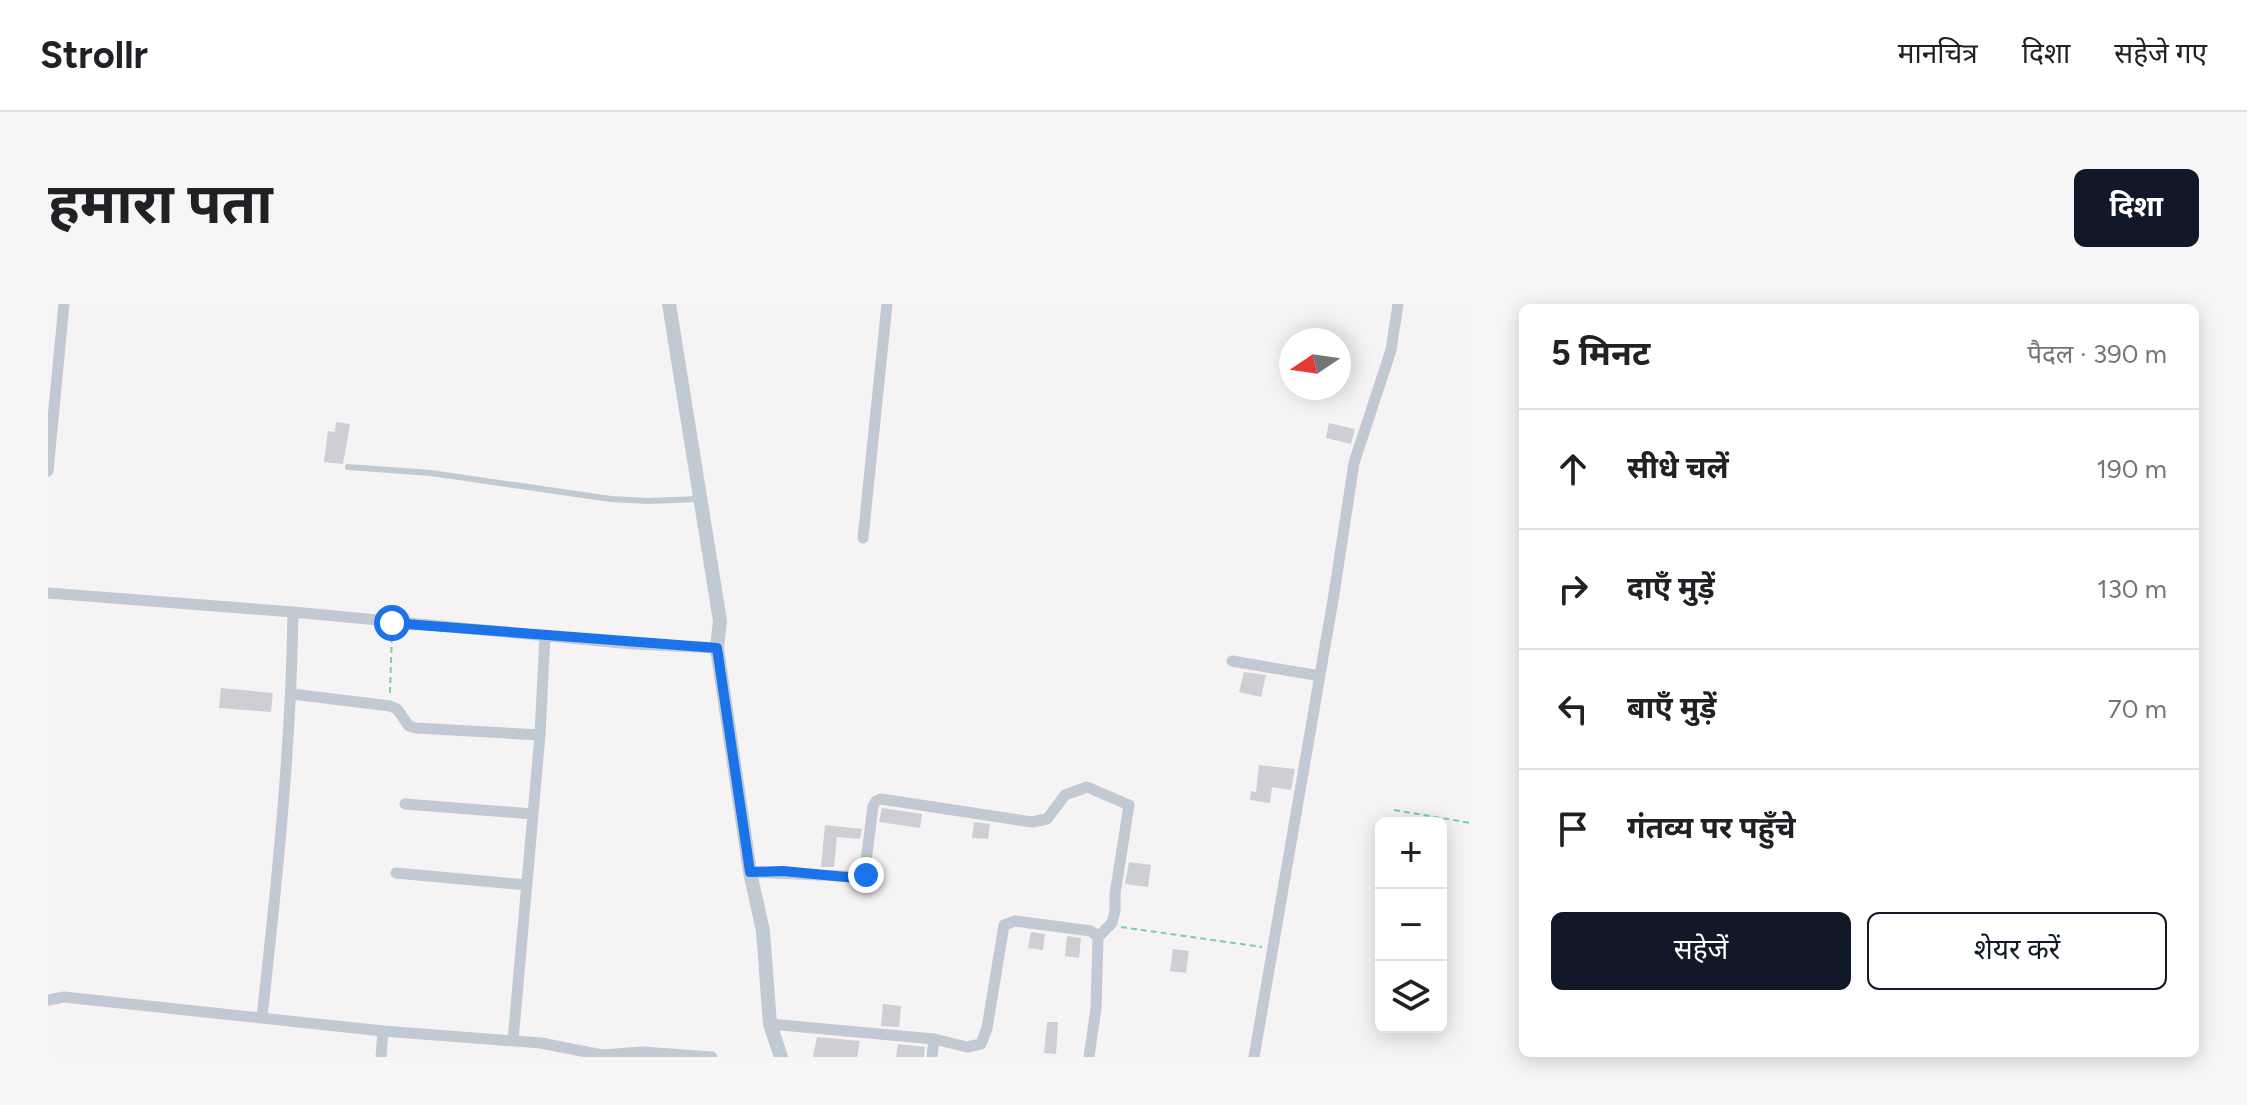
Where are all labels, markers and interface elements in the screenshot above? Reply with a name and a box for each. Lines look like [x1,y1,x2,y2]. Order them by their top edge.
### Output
text: Strollr [40,32,148,78]
text: मानचित्र [1898,36,1978,70]
text: दिशा [2022,36,2070,70]
text: सहेजे गए [2114,36,2207,70]
button: दिशा [2074,169,2199,247]
text: हमारा पता [48,170,273,237]
north arrow [1279,328,1351,400]
text: 5 मिनट [1551,333,1650,374]
text: पैदल · 390 m [2027,338,2167,370]
icon: ahead [1551,447,1595,491]
text: सीधे चलें [1627,449,1729,486]
text: 190 m [2096,453,2167,485]
icon: right [1551,567,1595,611]
text: दाएँ मुड़ें [1627,569,1715,606]
text: 130 m [2097,573,2167,605]
route start [374,605,410,641]
icon: left [1551,687,1595,731]
text: बाएँ मुड़ें [1627,689,1716,726]
text: 70 m [2108,693,2167,725]
icon: arrive [1551,807,1595,851]
text: गंतव्य पर पहुँचे [1627,809,1796,846]
map controls [1375,817,1447,1033]
button: + [1375,817,1447,889]
route end [848,857,884,893]
button: − [1375,889,1447,961]
button: सहेजें [1551,912,1851,990]
button: शेयर करें [1867,912,2167,990]
button: layers [1375,961,1447,1033]

